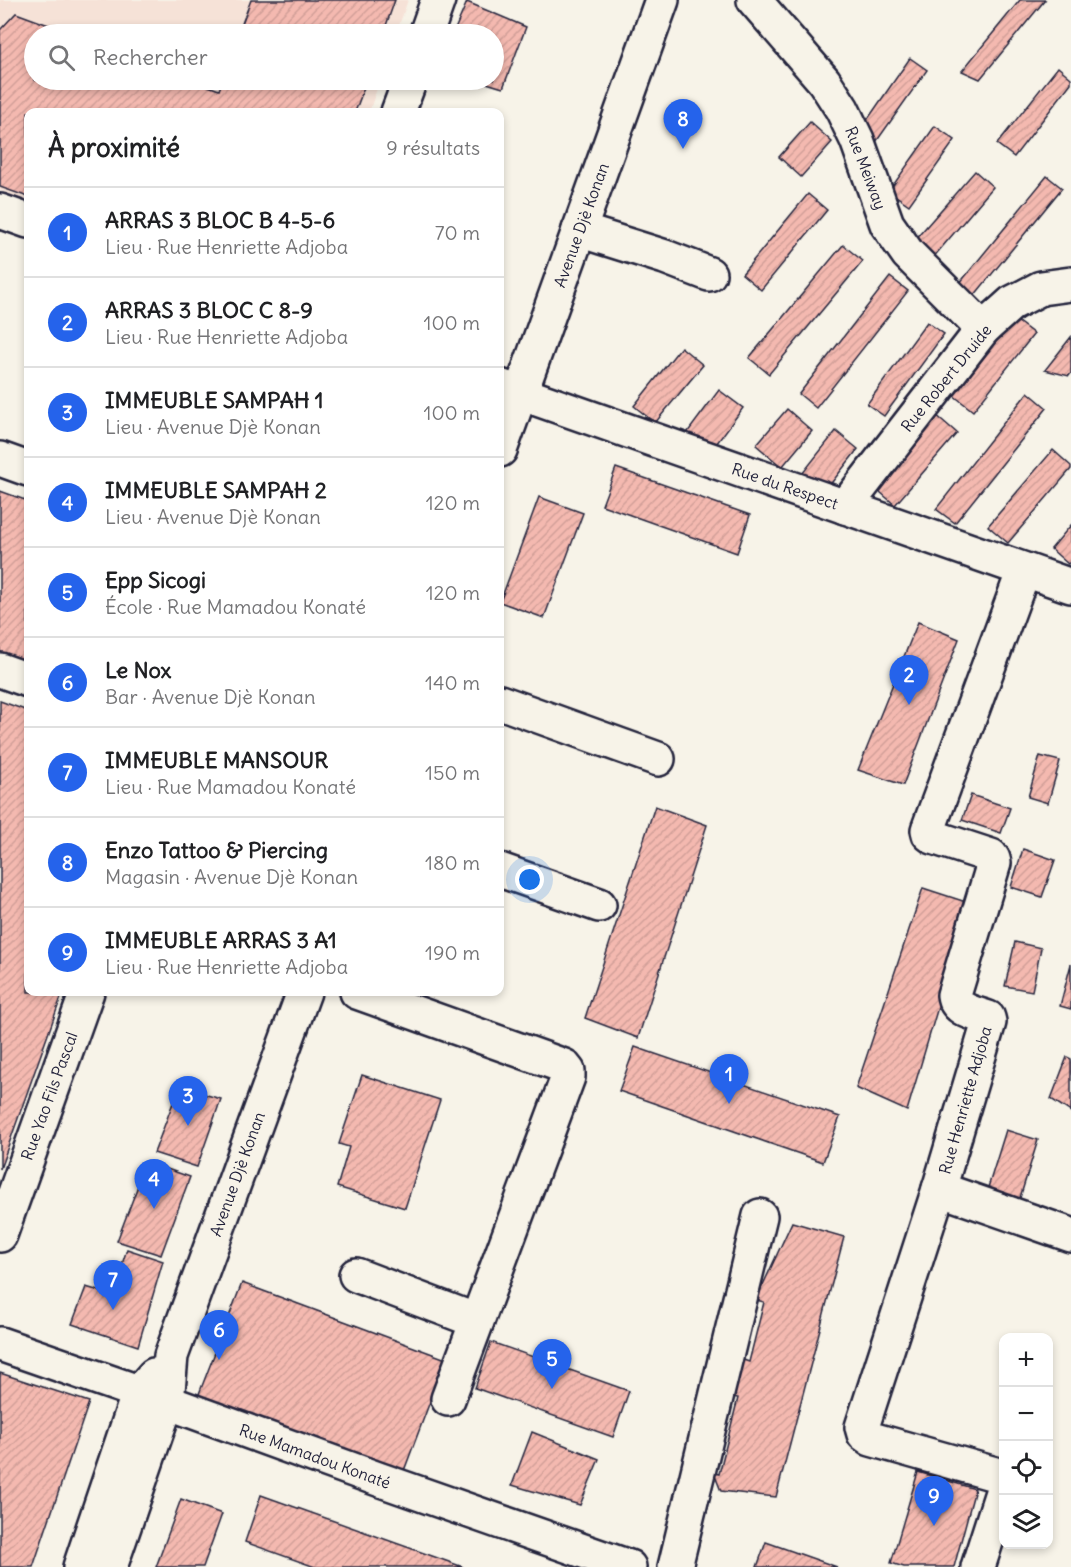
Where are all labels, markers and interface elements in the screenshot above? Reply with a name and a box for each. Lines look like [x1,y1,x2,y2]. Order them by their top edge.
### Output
search box [24,24,504,90]
icon: search [45,41,78,74]
text: Rechercher [93,43,208,71]
pin: 8 [664,100,702,149]
street label: Rue Meiway [841,124,891,212]
text: À proximité [48,131,180,164]
text: 9 résultats [386,135,480,160]
street label: Avenue Djè Konan [549,160,613,290]
text: ARRAS 3 BLOC B 4-5-6 [105,206,335,234]
text: 1 [64,220,71,245]
text: 70 m [435,220,480,245]
text: Lieu · Rue Henriette Adjoba [105,234,348,259]
text: ARRAS 3 BLOC C 8-9 [105,296,313,324]
text: 2 [62,310,73,335]
text: 100 m [423,310,480,335]
street label: Rue Robert Druide [896,320,996,436]
text: Lieu · Rue Henriette Adjoba [105,324,348,349]
text: IMMEUBLE SAMPAH 1 [105,386,324,414]
text: 3 [62,400,73,425]
text: 100 m [423,400,480,425]
text: Lieu · Avenue Djè Konan [105,414,321,439]
street label: Rue du Respect [729,458,841,514]
text: IMMEUBLE SAMPAH 2 [105,476,327,504]
text: 4 [62,490,73,515]
text: 120 m [426,490,480,515]
text: Lieu · Avenue Djè Konan [105,504,321,529]
text: Epp Sicogi [105,566,206,594]
text: 5 [62,580,73,605]
text: 120 m [426,580,480,605]
text: École · Rue Mamadou Konaté [105,594,366,619]
text: Le Nox [105,656,171,684]
pin: 2 [890,656,928,705]
text: 6 [62,670,73,695]
text: 140 m [425,670,480,695]
text: Bar · Avenue Djè Konan [105,684,316,709]
text: IMMEUBLE MANSOUR [105,746,328,774]
text: 7 [63,760,72,785]
text: 150 m [425,760,480,785]
text: Lieu · Rue Mamadou Konaté [105,774,356,799]
text: Enzo Tattoo & Piercing [105,836,328,864]
text: 8 [62,850,73,875]
text: 180 m [425,850,480,875]
text: Magasin · Avenue Djè Konan [105,864,358,889]
your location [515,865,544,894]
text: IMMEUBLE ARRAS 3 A1 [105,926,337,954]
text: 9 [62,940,73,965]
text: 190 m [425,940,480,965]
text: Lieu · Rue Henriette Adjoba [105,954,348,979]
street label: Rue Henriette Adjoba [934,1024,996,1176]
street label: Rue Yao Fils Pascal [17,1029,81,1163]
pin: 1 [710,1054,748,1104]
pin: 3 [168,1076,207,1126]
street label: Avenue Djè Konan [205,1109,269,1239]
pin: 4 [134,1160,174,1209]
pin: 7 [94,1260,132,1310]
pin: 6 [200,1310,238,1360]
map controls [999,1333,1053,1549]
button: + [999,1333,1053,1387]
pin: 5 [532,1340,572,1389]
button: − [999,1387,1053,1441]
street label: Rue Mamadou Konaté [237,1419,393,1493]
button: locate [999,1441,1053,1495]
pin: 9 [914,1476,954,1526]
button: layers [999,1495,1053,1549]

